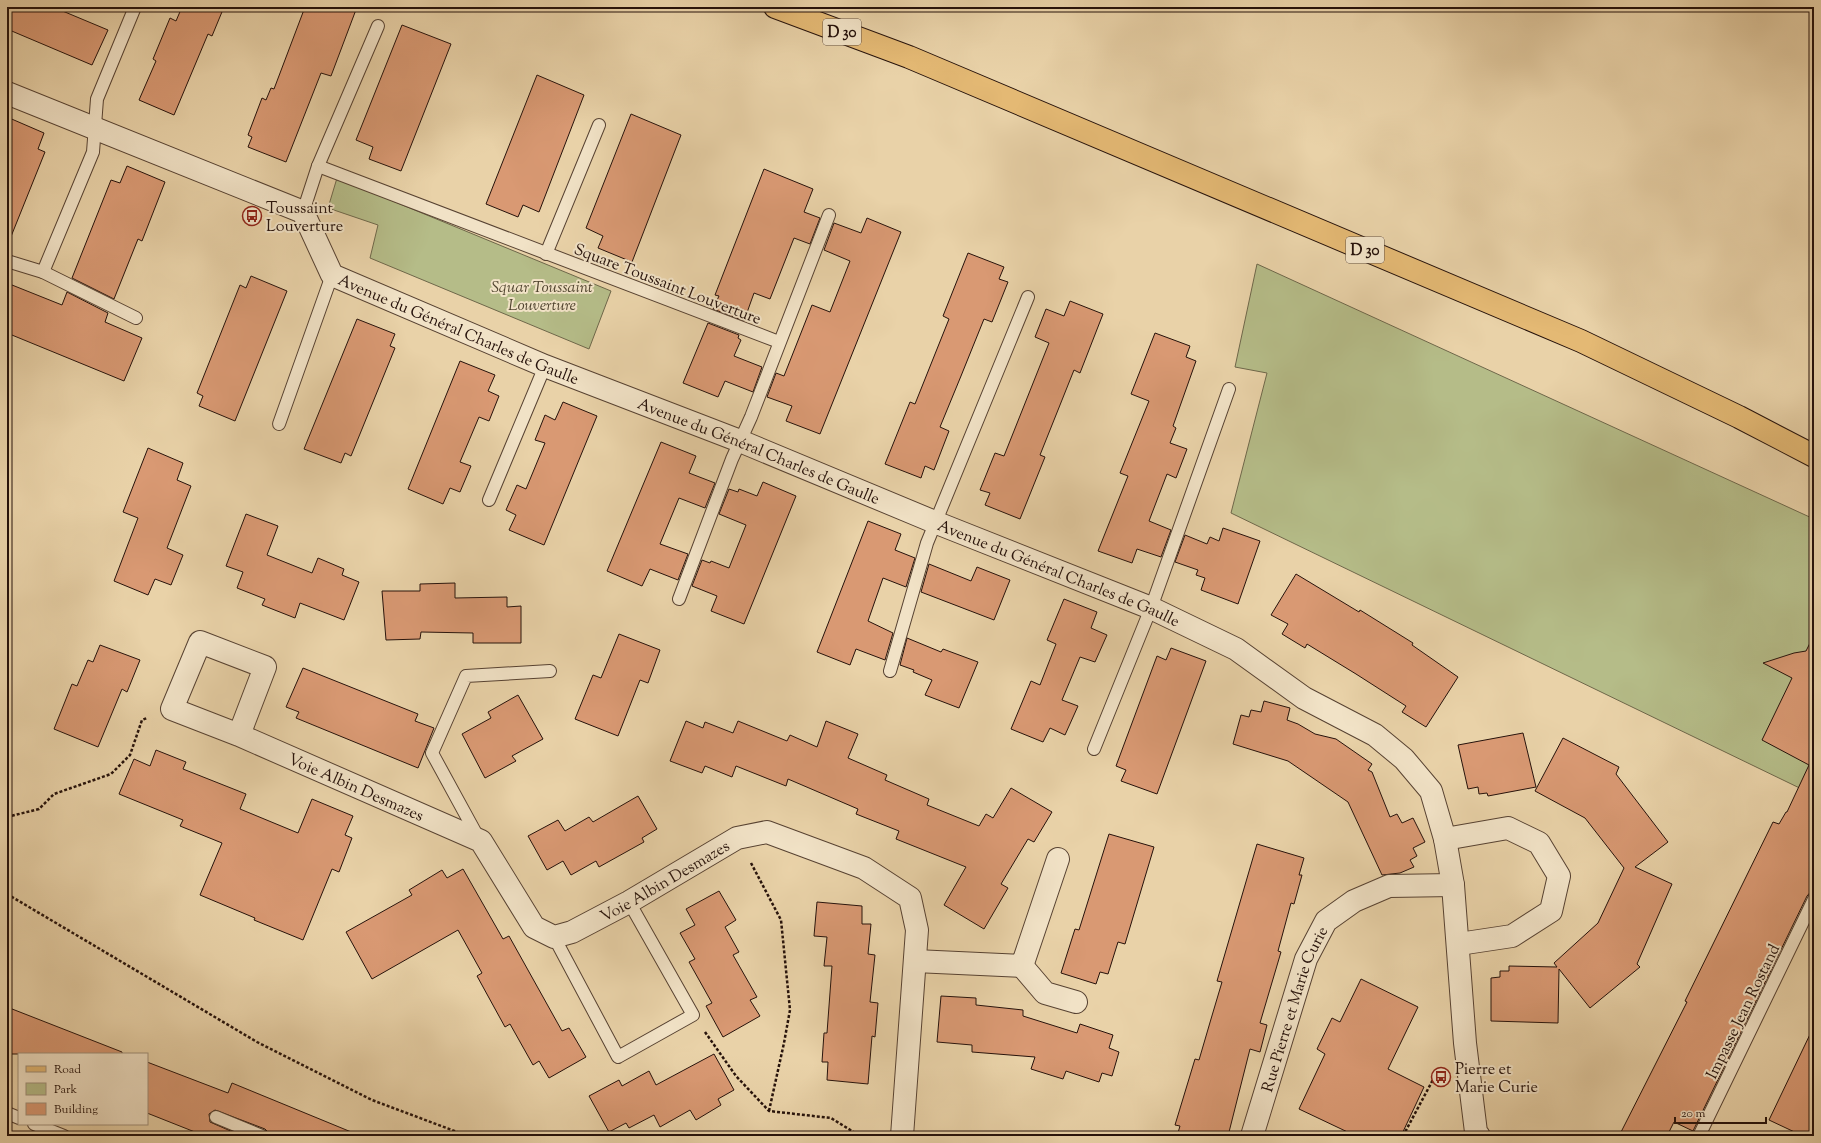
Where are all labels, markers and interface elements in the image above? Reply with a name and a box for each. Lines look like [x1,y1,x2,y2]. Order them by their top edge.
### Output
road number: D 30 [823,19,861,45]
place label: Toussaint Louverture [266,198,343,239]
bus stop icon: Toussaint Louverture [241,205,263,227]
road number: D 30 [1346,237,1384,263]
street label: Square Toussaint Louverture [570,239,764,332]
street label: Avenue du Général Charles de Gaulle [334,270,582,392]
park label: Squar Toussaint Louverture [491,277,593,318]
street label: Avenue du Général Charles de Gaulle [634,394,883,512]
street label: Avenue du Général Charles de Gaulle [934,515,1183,634]
street label: Voie Albin Desmazes [284,749,427,829]
street label: Voie Albin Desmazes [597,836,735,929]
street label: Rue Pierre et Marie Curie [1257,923,1335,1095]
street label: Impasse Jean Rostand [1702,941,1787,1083]
legend [18,1053,148,1125]
place label: Pierre et Marie Curie [1455,1059,1538,1100]
text: Road [54,1061,81,1079]
bus stop icon: Pierre et Marie Curie [1430,1066,1452,1088]
text: Park [54,1081,77,1099]
scale bar [1675,1099,1766,1125]
text: Building [54,1101,98,1119]
text: 20 m [1681,1105,1706,1123]

